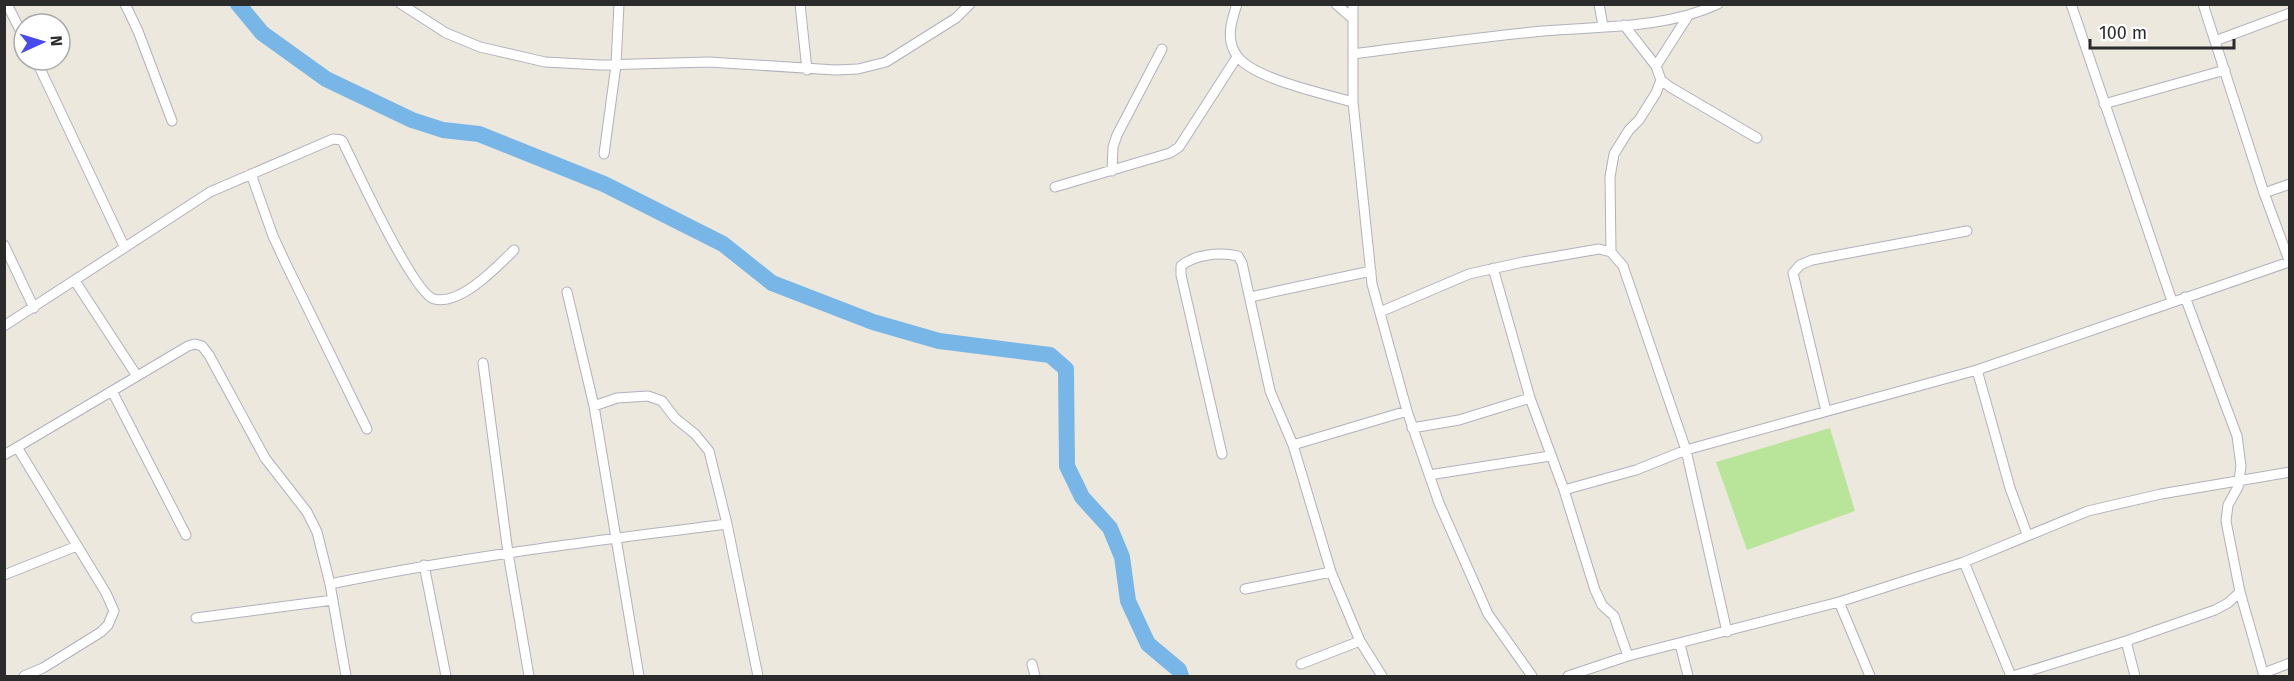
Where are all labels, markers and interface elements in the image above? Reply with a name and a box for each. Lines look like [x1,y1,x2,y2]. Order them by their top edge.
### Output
north arrow [12,12,72,72]
scale bar [2090,12,2234,50]
text: 100 m [2099,22,2147,44]
text: N [47,35,66,47]

